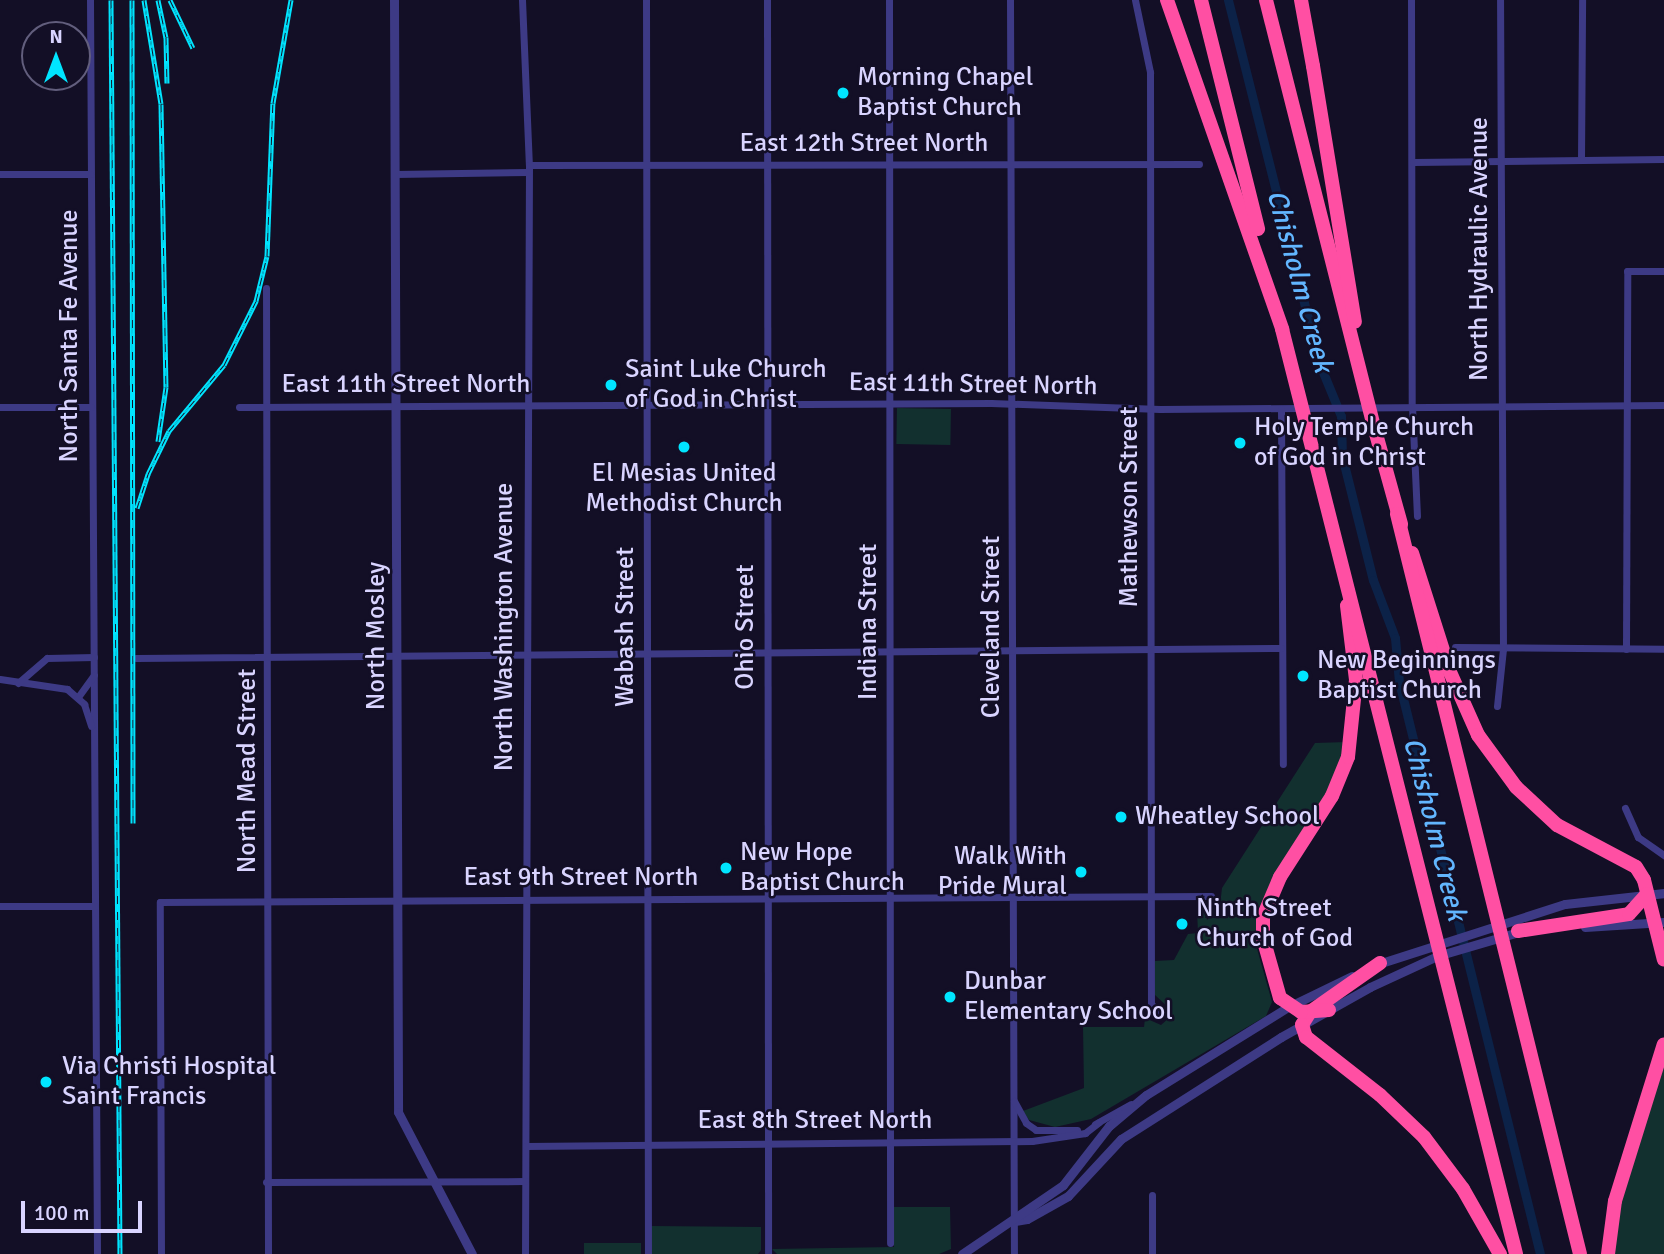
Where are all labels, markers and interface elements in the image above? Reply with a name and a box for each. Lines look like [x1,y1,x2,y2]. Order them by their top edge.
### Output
north arrow [21,21,91,91]
text: N [49,25,63,49]
place label: Morning Chapel Baptist Church [857,62,1033,124]
marker: Morning Chapel Baptist Church [835,85,851,101]
street label: North Hydraulic Avenue [1464,117,1496,381]
street label: East 12th Street North [740,128,988,160]
water label: Chisholm Creek [1260,186,1340,376]
street label: North Santa Fe Avenue [54,210,86,462]
place label: Saint Luke Church of God in Christ [625,354,827,416]
street label: East 11th Street North [848,367,1098,403]
street label: East 11th Street North [282,369,530,401]
marker: Saint Luke Church of God in Christ [603,377,619,393]
street label: Mathewson Street [1114,406,1146,608]
place label: Holy Temple Church of God in Christ [1254,412,1474,474]
marker: Holy Temple Church of God in Christ [1232,435,1248,451]
marker: El Mesias United Methodist Church [676,439,692,455]
place label: El Mesias United Methodist Church [585,458,783,520]
street label: North Washington Avenue [489,483,521,771]
street label: Cleveland Street [976,536,1008,718]
street label: Indiana Street [853,544,885,700]
street label: Wabash Street [610,547,642,707]
street label: North Mosley [361,562,393,710]
street label: Ohio Street [730,564,762,690]
place label: New Beginnings Baptist Church [1317,645,1496,706]
marker: New Beginnings Baptist Church [1295,668,1311,684]
street label: North Mead Street [232,669,264,873]
water label: Chisholm Creek [1396,734,1474,924]
place label: Wheatley School [1135,801,1320,833]
marker: Wheatley School [1113,809,1129,825]
place label: New Hope Baptist Church [740,837,905,898]
place label: Walk With Pride Mural [938,841,1067,903]
marker: New Hope Baptist Church [718,860,734,876]
street label: East 9th Street North [464,862,698,894]
marker: Walk With Pride Mural [1073,864,1089,880]
place label: Ninth Street Church of God [1196,893,1353,954]
marker: Ninth Street Church of God [1174,916,1190,932]
place label: Dunbar Elementary School [964,966,1173,1028]
marker: Dunbar Elementary School [942,989,958,1005]
place label: Via Christi Hospital Saint Francis [62,1051,276,1112]
marker: Via Christi Hospital Saint Francis [36,1072,56,1092]
street label: East 8th Street North [698,1105,932,1137]
scale bar [24,1188,145,1232]
text: 100 m [34,1200,89,1226]

